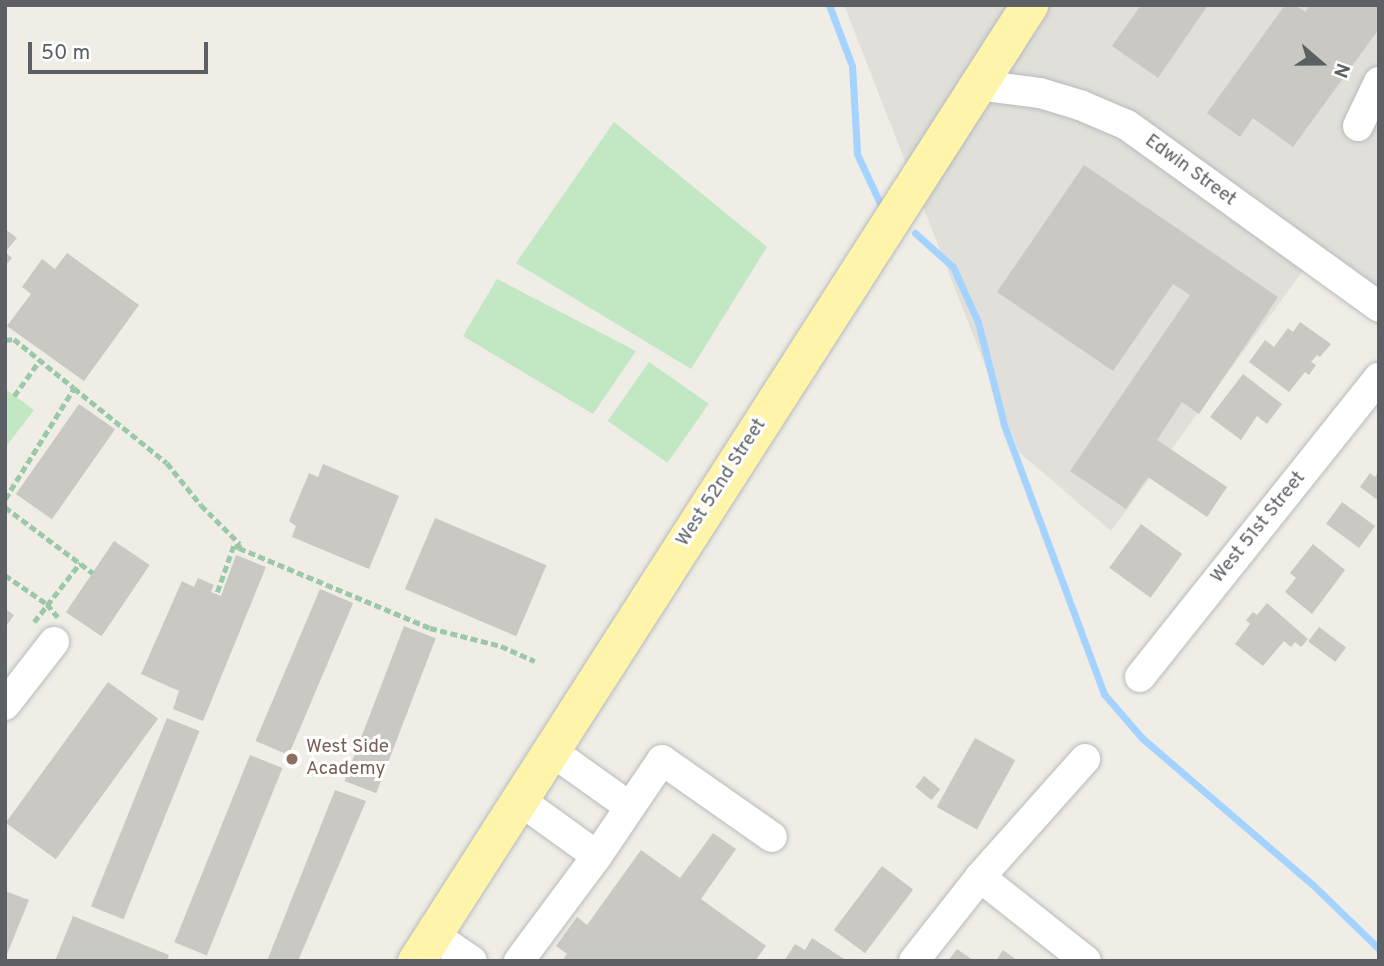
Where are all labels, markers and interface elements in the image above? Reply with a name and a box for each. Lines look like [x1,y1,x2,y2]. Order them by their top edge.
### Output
scale bar [32,28,212,72]
north arrow [1286,28,1356,98]
text: 50 m [41,40,90,67]
text: N [1327,60,1354,81]
street label: Edwin Street [1140,130,1240,212]
street label: West 52nd Street [672,415,772,551]
street label: West 51st Street [1207,468,1311,588]
place label: West Side Academy [306,737,389,781]
marker: West Side Academy [284,751,300,767]

